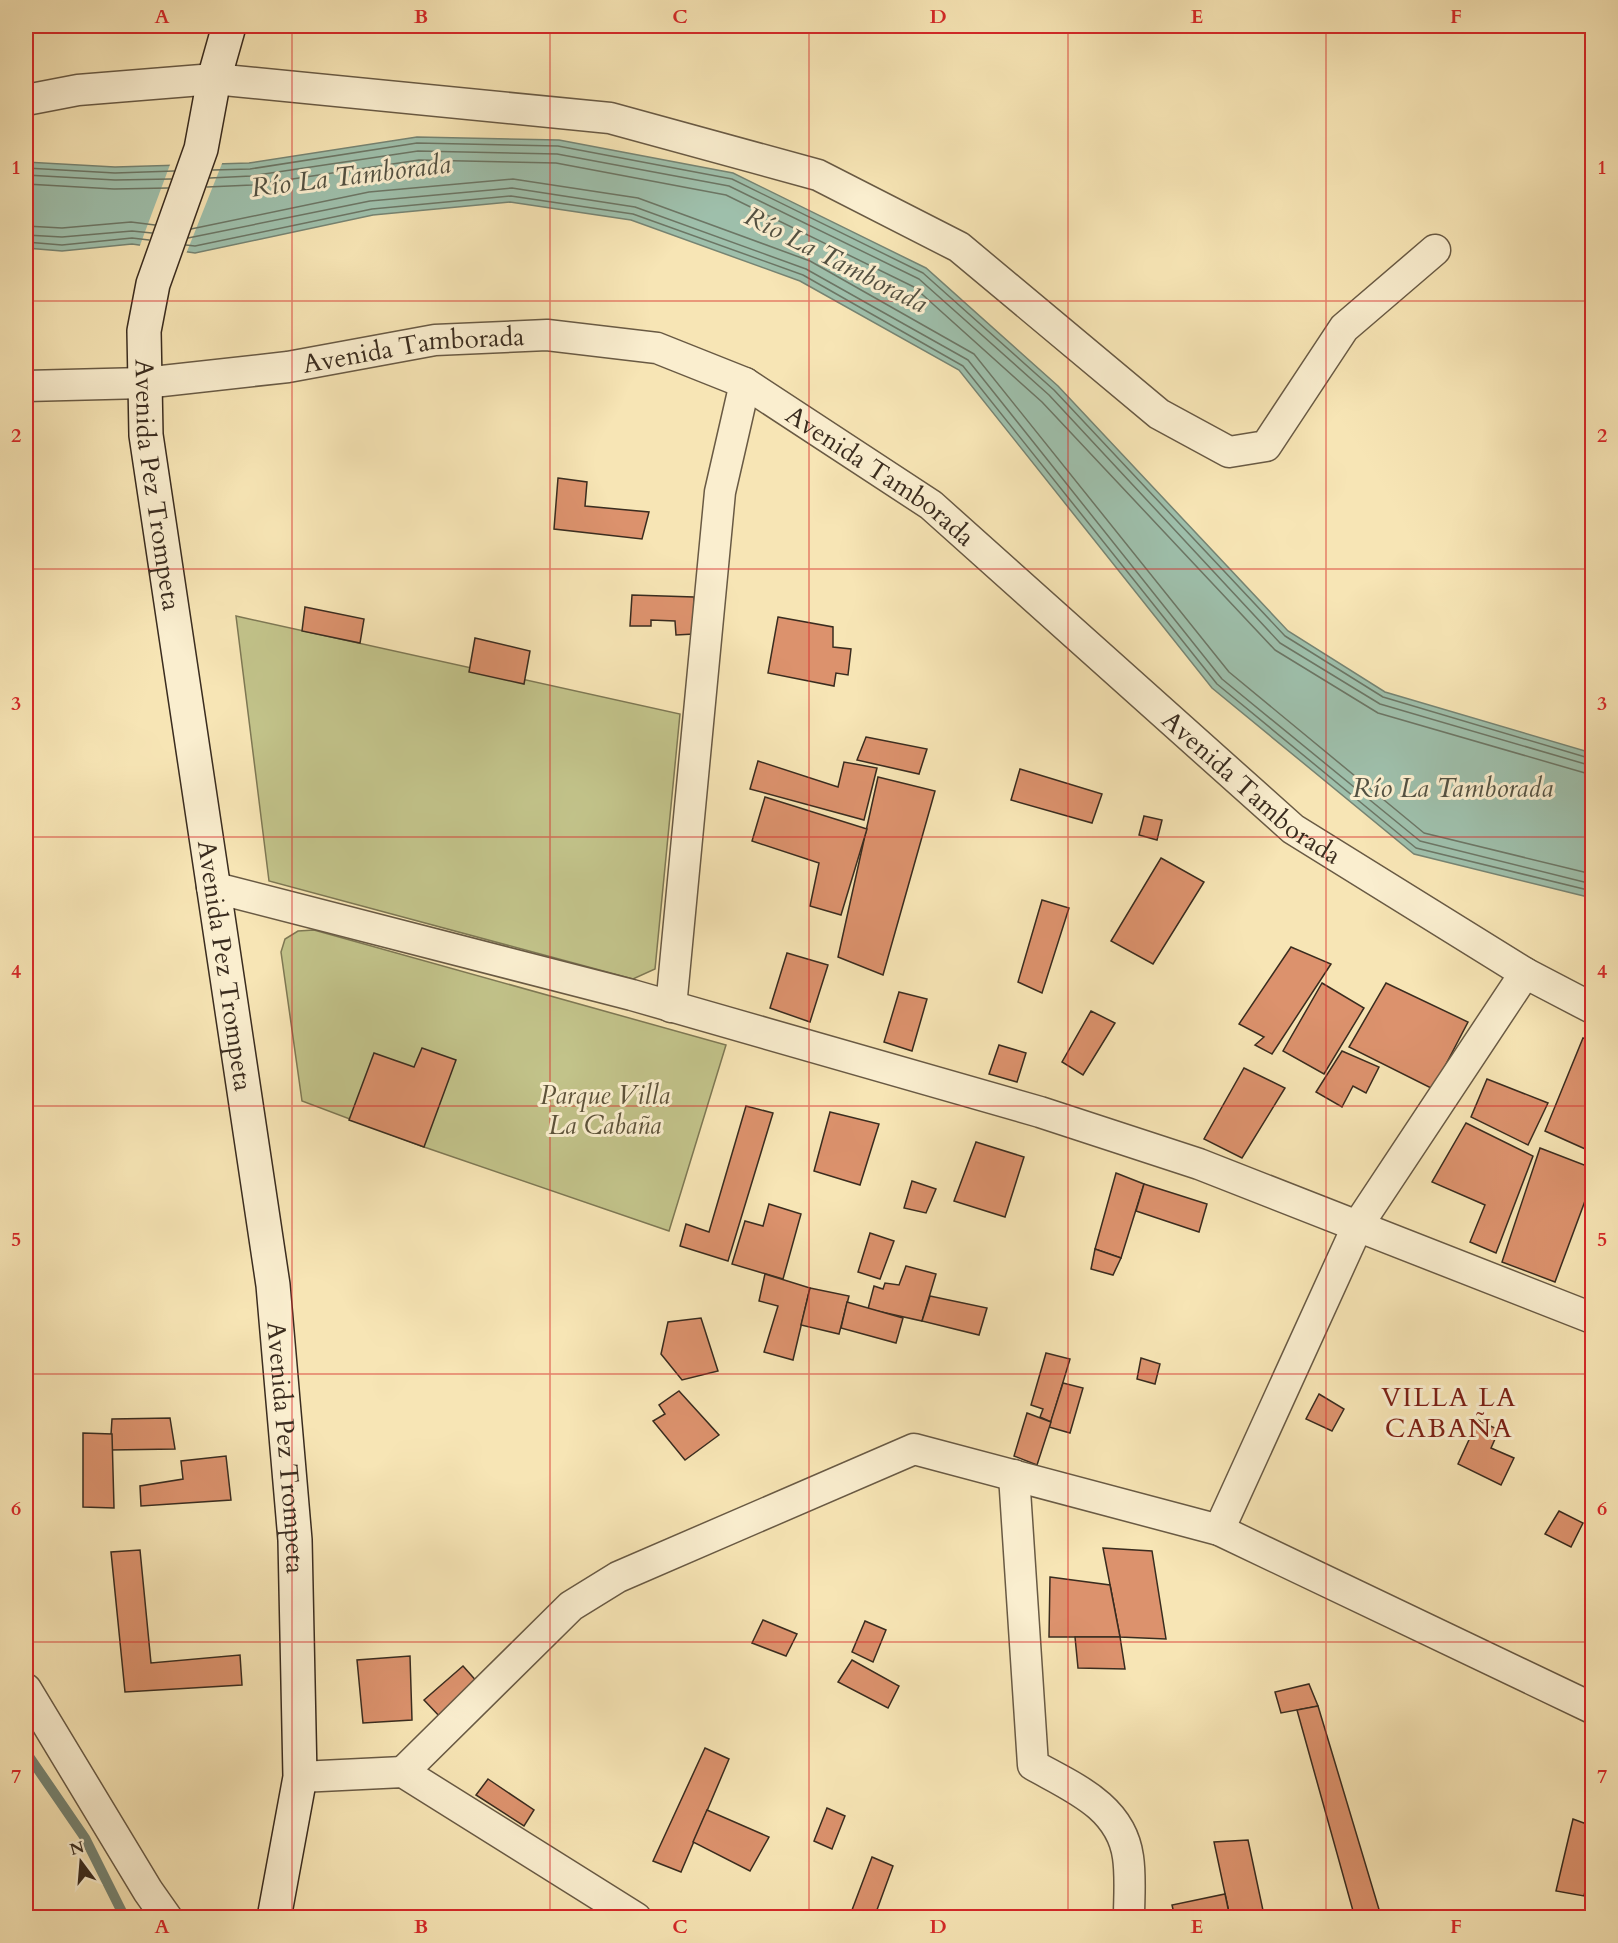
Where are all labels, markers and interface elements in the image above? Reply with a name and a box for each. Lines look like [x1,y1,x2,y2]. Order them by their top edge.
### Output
text: A [154,3,170,30]
text: B [414,3,428,30]
text: C [672,3,688,30]
text: D [929,3,947,30]
text: E [1191,3,1203,30]
text: F [1450,3,1462,30]
water label: Río La Tamborada [249,145,453,207]
text: 1 [11,154,21,181]
text: 1 [1597,154,1607,181]
water label: Río La Tamborada [738,198,934,322]
street label: Avenida Tamborada [300,319,525,381]
street label: Avenida Pez Trompeta [127,359,189,613]
street label: Avenida Tamborada [779,397,983,554]
text: 2 [11,422,21,449]
text: 2 [1597,422,1607,449]
text: 3 [11,690,21,717]
text: 3 [1597,690,1607,717]
street label: Avenida Tamborada [1155,702,1348,872]
water label: Río La Tamborada [1353,770,1553,807]
street label: Avenida Pez Trompeta [189,838,261,1093]
text: 4 [11,958,21,985]
text: 4 [1597,958,1607,985]
park label: Parque Villa La Cabaña [540,1078,670,1143]
text: 5 [11,1226,21,1253]
text: 5 [1597,1226,1607,1253]
street label: Avenida Pez Trompeta [259,1320,313,1574]
district label: VILLA LA CABAÑA [1381,1379,1517,1447]
text: 6 [11,1495,21,1522]
text: 6 [1597,1495,1607,1522]
text: 7 [11,1763,21,1790]
text: 7 [1597,1763,1607,1790]
north arrow [51,1832,111,1892]
text: N [67,1836,87,1861]
text: A [154,1913,170,1940]
text: B [414,1913,428,1940]
text: C [672,1913,688,1940]
text: D [929,1913,947,1940]
text: E [1191,1913,1203,1940]
text: F [1450,1913,1462,1940]

